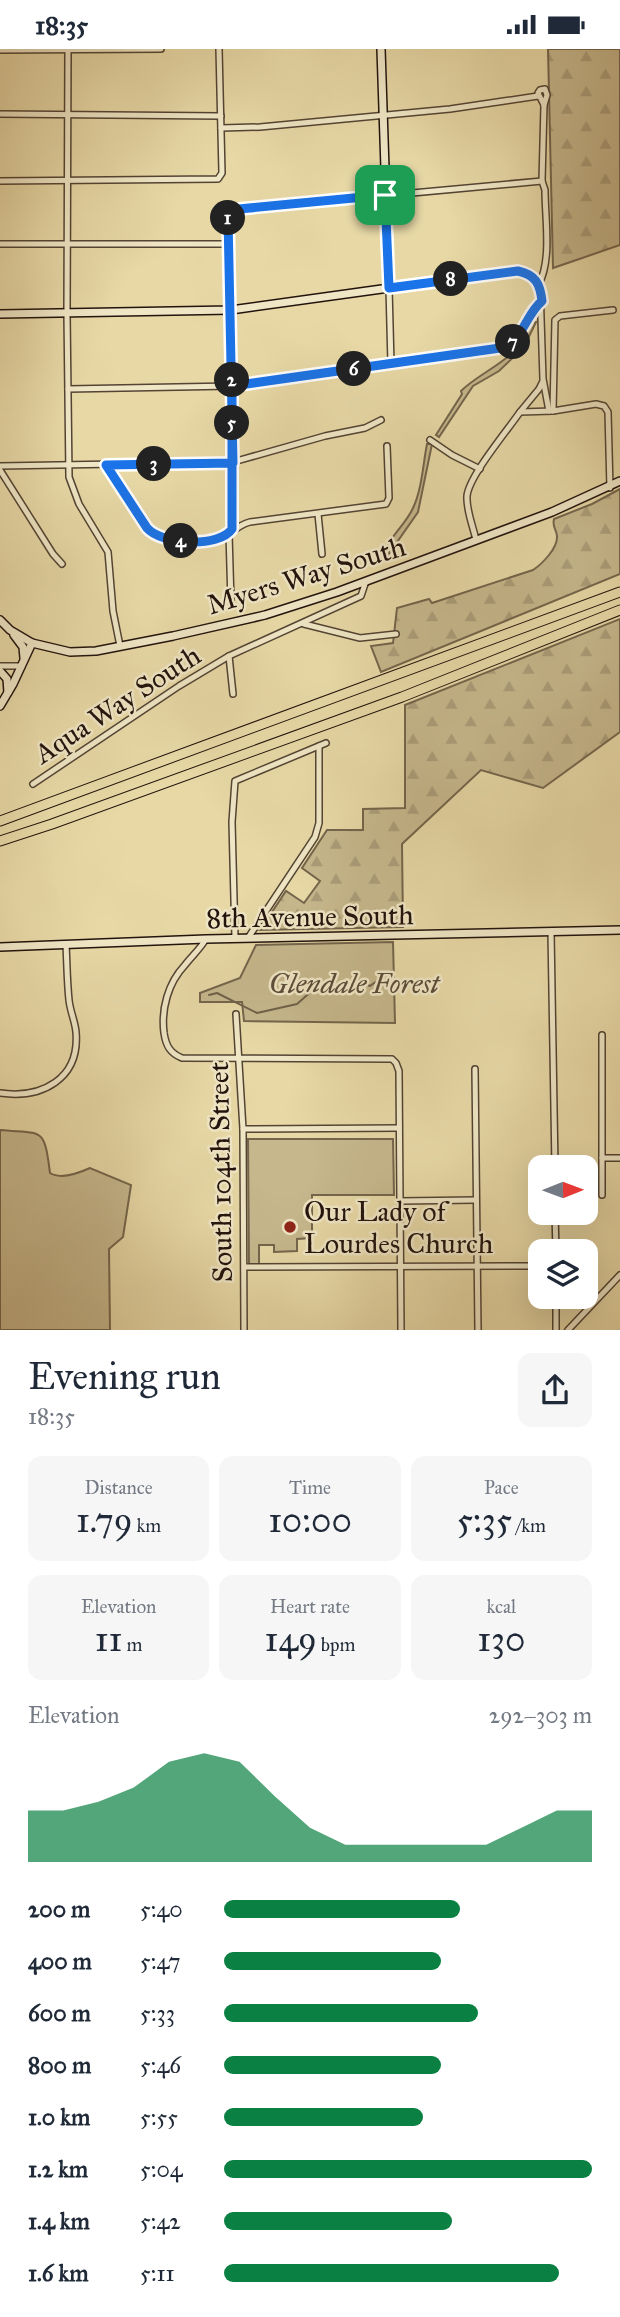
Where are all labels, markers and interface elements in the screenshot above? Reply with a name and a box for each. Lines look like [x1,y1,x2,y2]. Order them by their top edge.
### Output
text: 18:35 [35,9,88,41]
pin [355,165,415,225]
icon: arrive [366,176,404,214]
pin: 1 [210,201,246,235]
text: 1 [224,206,231,229]
pin: 8 [434,261,468,296]
text: 8 [445,267,456,290]
pin: 7 [496,325,530,359]
text: 7 [507,330,518,353]
pin: 6 [336,351,372,387]
text: 6 [349,357,358,380]
pin: 2 [215,363,250,397]
text: 2 [227,368,236,391]
pin: 5 [215,405,250,441]
text: 5 [227,411,236,434]
pin: 3 [136,447,172,481]
text: 3 [150,452,157,475]
pin: 4 [164,524,198,559]
street label: Myers Way South [202,528,410,622]
text: 4 [175,529,186,552]
street label: Aqua Way South [27,637,207,772]
street label: 8th Avenue South [206,897,414,936]
park label: Glendale Forest [269,966,442,1001]
street label: South 104th Street [201,1061,240,1283]
north arrow [528,1155,598,1225]
map controls [528,1155,598,1309]
place label: Our Lady of Lourdes Church [304,1194,494,1261]
marker: Our Lady of Lourdes Church [282,1219,298,1235]
button: layers [528,1239,598,1309]
text: Evening run [28,1353,221,1399]
button: share [518,1353,592,1427]
text: 18:35 [28,1402,75,1430]
text: Distance [85,1476,153,1499]
text: Time [289,1476,331,1499]
text: Pace [484,1476,519,1499]
text: 1.79 [76,1499,132,1542]
text: 10:00 [268,1499,352,1542]
text: 5:35 [457,1499,512,1542]
text: km [132,1514,161,1537]
text: /km [512,1514,546,1537]
text: Elevation [81,1595,156,1618]
text: Heart rate [270,1595,350,1618]
text: kcal [486,1595,516,1618]
text: 11 [95,1618,122,1661]
text: 149 [265,1618,317,1661]
text: 130 [477,1618,525,1661]
text: m [122,1633,143,1656]
text: bpm [317,1633,355,1656]
text: Elevation [28,1701,119,1729]
text: 292–303 m [489,1701,592,1729]
text: 200 m [28,1895,90,1923]
text: 5:40 [140,1895,183,1923]
text: 400 m [28,1947,92,1975]
text: 5:47 [140,1947,181,1975]
text: 600 m [28,1999,91,2027]
text: 5:33 [140,1999,175,2027]
text: 800 m [28,2051,91,2079]
text: 5:46 [140,2051,181,2079]
text: 1.0 km [28,2103,90,2131]
text: 5:55 [140,2103,178,2131]
text: 1.2 km [28,2155,88,2183]
text: 5:04 [140,2155,183,2183]
text: 1.4 km [28,2207,90,2235]
text: 5:42 [140,2207,181,2235]
text: 1.6 km [28,2259,89,2287]
text: 5:11 [140,2259,175,2287]

